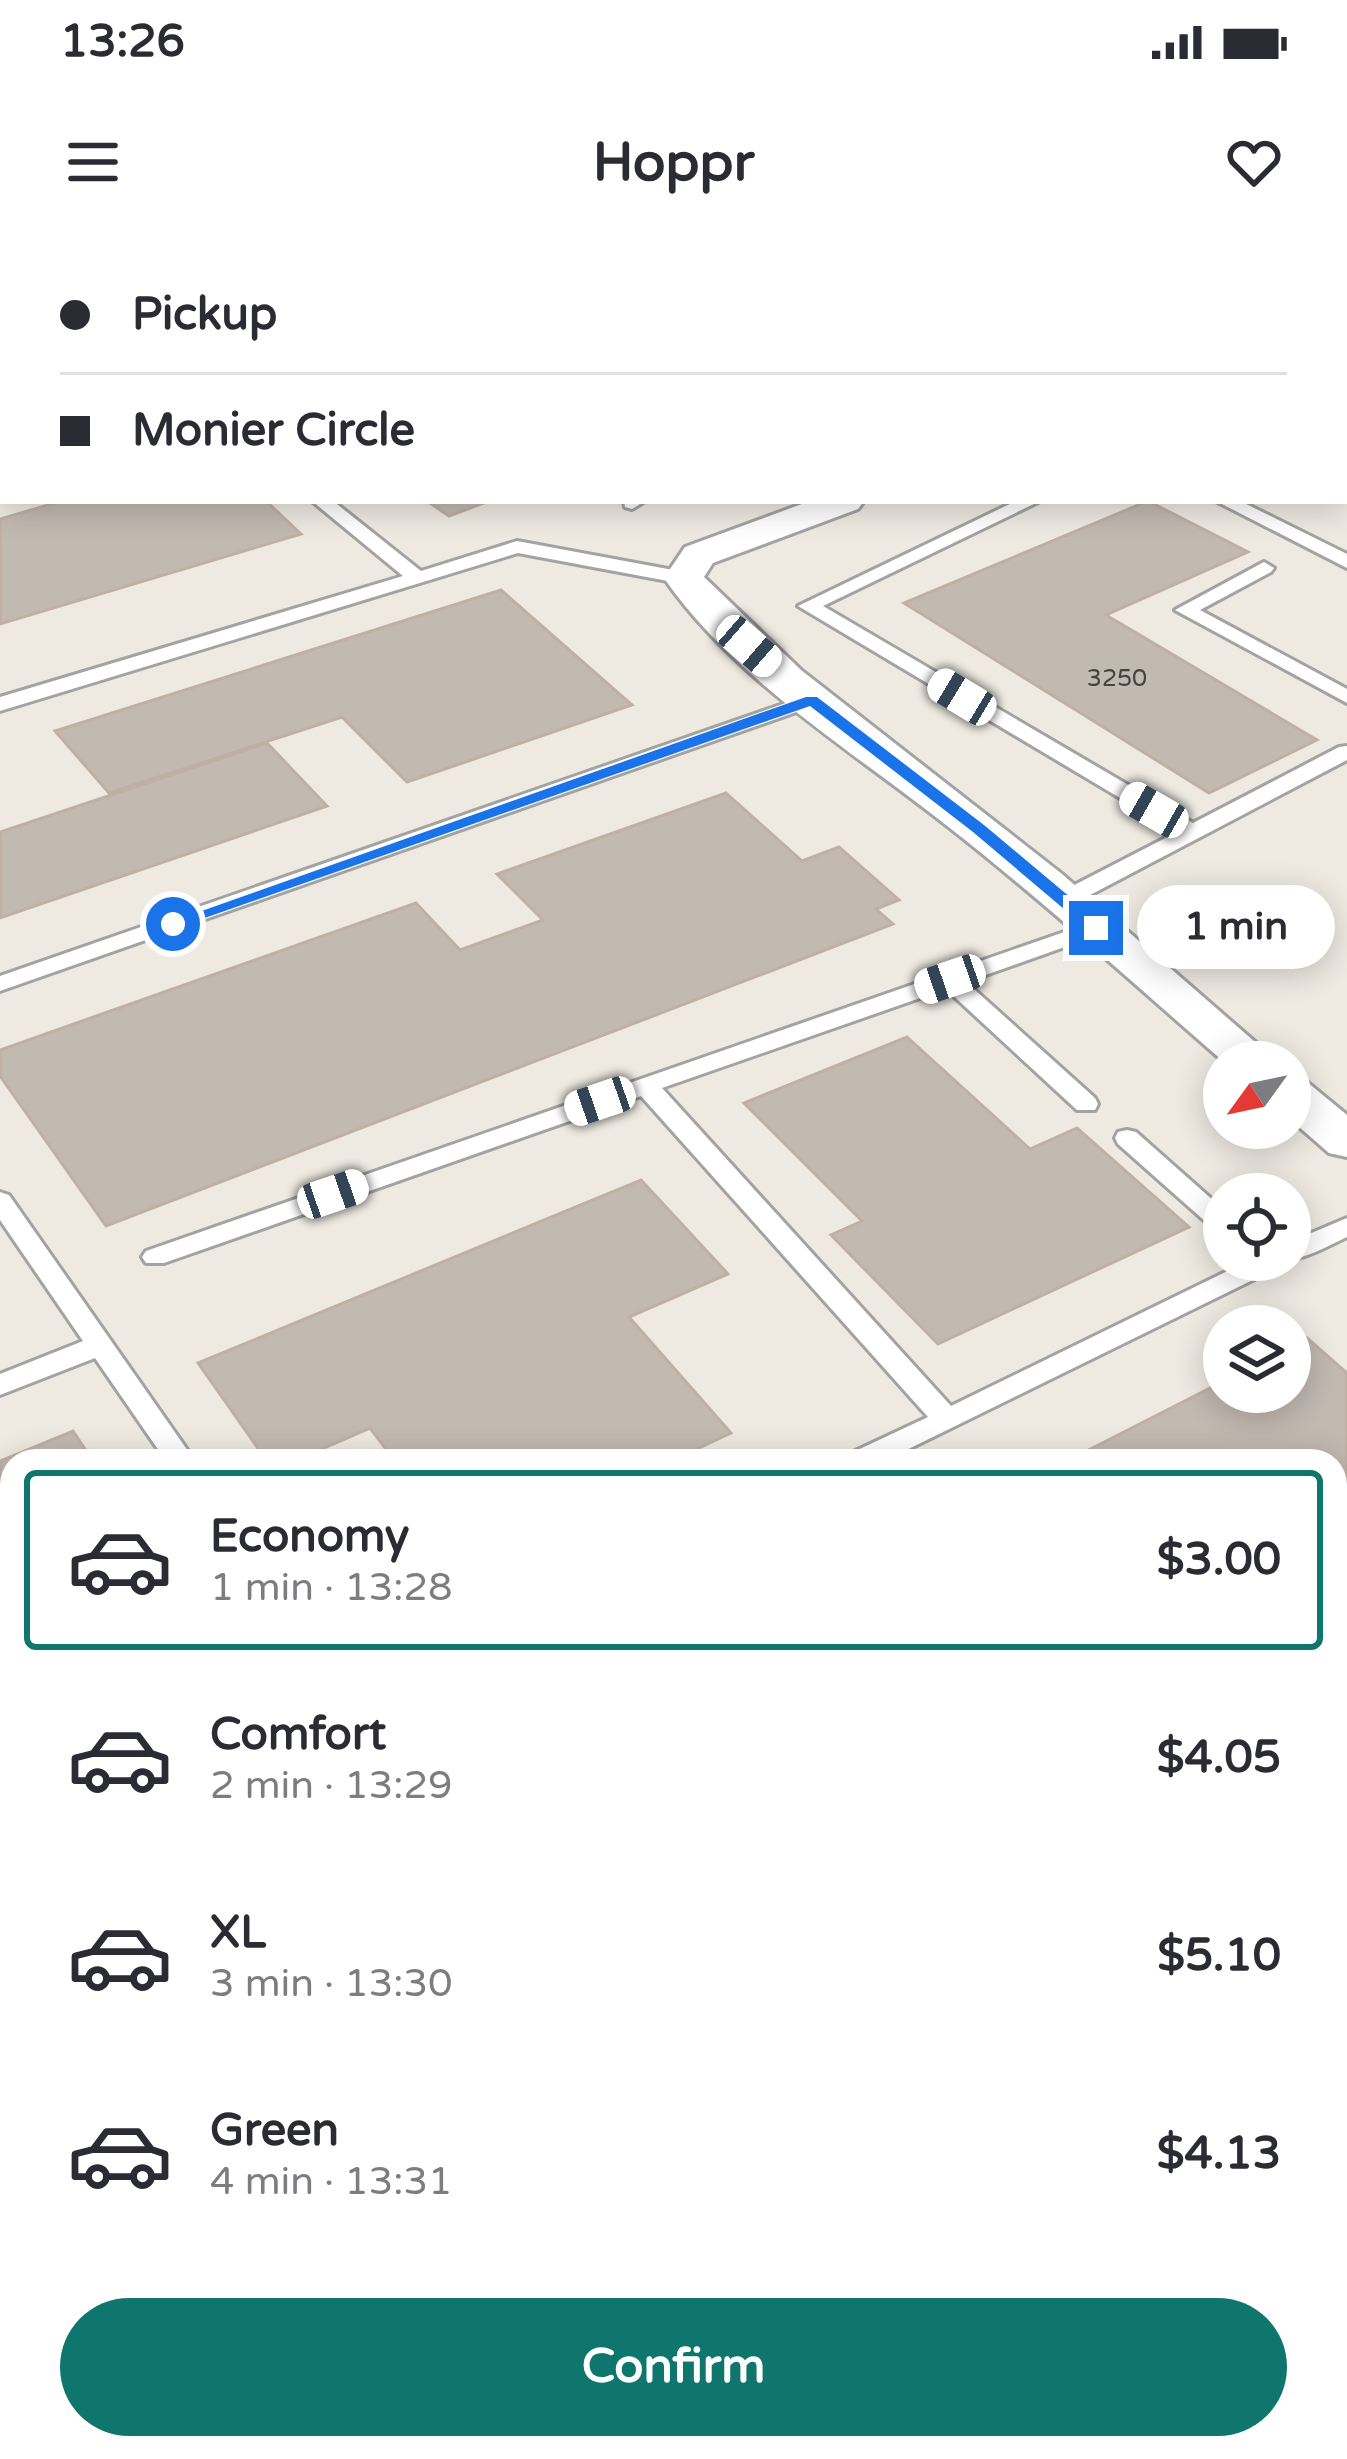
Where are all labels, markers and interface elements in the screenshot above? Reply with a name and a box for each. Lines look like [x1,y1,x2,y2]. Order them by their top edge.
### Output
text: 13:26 [60,15,185,69]
icon: menu [60,129,126,195]
icon: heart [1221,129,1287,195]
text: Hoppr [593,130,754,195]
text: Pickup [132,288,277,342]
text: Monier Circle [132,404,415,458]
car [710,609,788,683]
car [922,663,1002,731]
house number: 3250 [1087,664,1147,693]
car [1114,776,1194,844]
callout: 1 min [1138,886,1336,970]
route start [146,897,200,951]
route end [1069,901,1123,955]
text: 1 min [1184,903,1288,950]
car [910,950,990,1008]
north arrow [1203,1041,1311,1149]
map controls [1203,1041,1311,1413]
car [560,1072,640,1130]
car [293,1165,373,1223]
button: locate [1203,1173,1311,1281]
button: layers [1203,1305,1311,1413]
icon: car [66,1506,174,1614]
text: Economy [210,1510,409,1564]
text: $3.00 [1157,1533,1281,1587]
text: 1 min · 13:28 [210,1564,452,1611]
icon: car [66,1704,174,1812]
text: Comfort [210,1708,386,1762]
text: $4.05 [1157,1731,1281,1785]
text: 2 min · 13:29 [210,1762,452,1809]
icon: car [66,1902,174,2010]
text: XL [210,1906,266,1960]
text: $5.10 [1157,1929,1281,1983]
text: 3 min · 13:30 [210,1960,452,2007]
icon: car [66,2100,174,2208]
text: Green [210,2104,339,2158]
text: $4.13 [1157,2127,1281,2181]
text: 4 min · 13:31 [210,2158,452,2205]
button: Confirm [60,2298,1287,2436]

